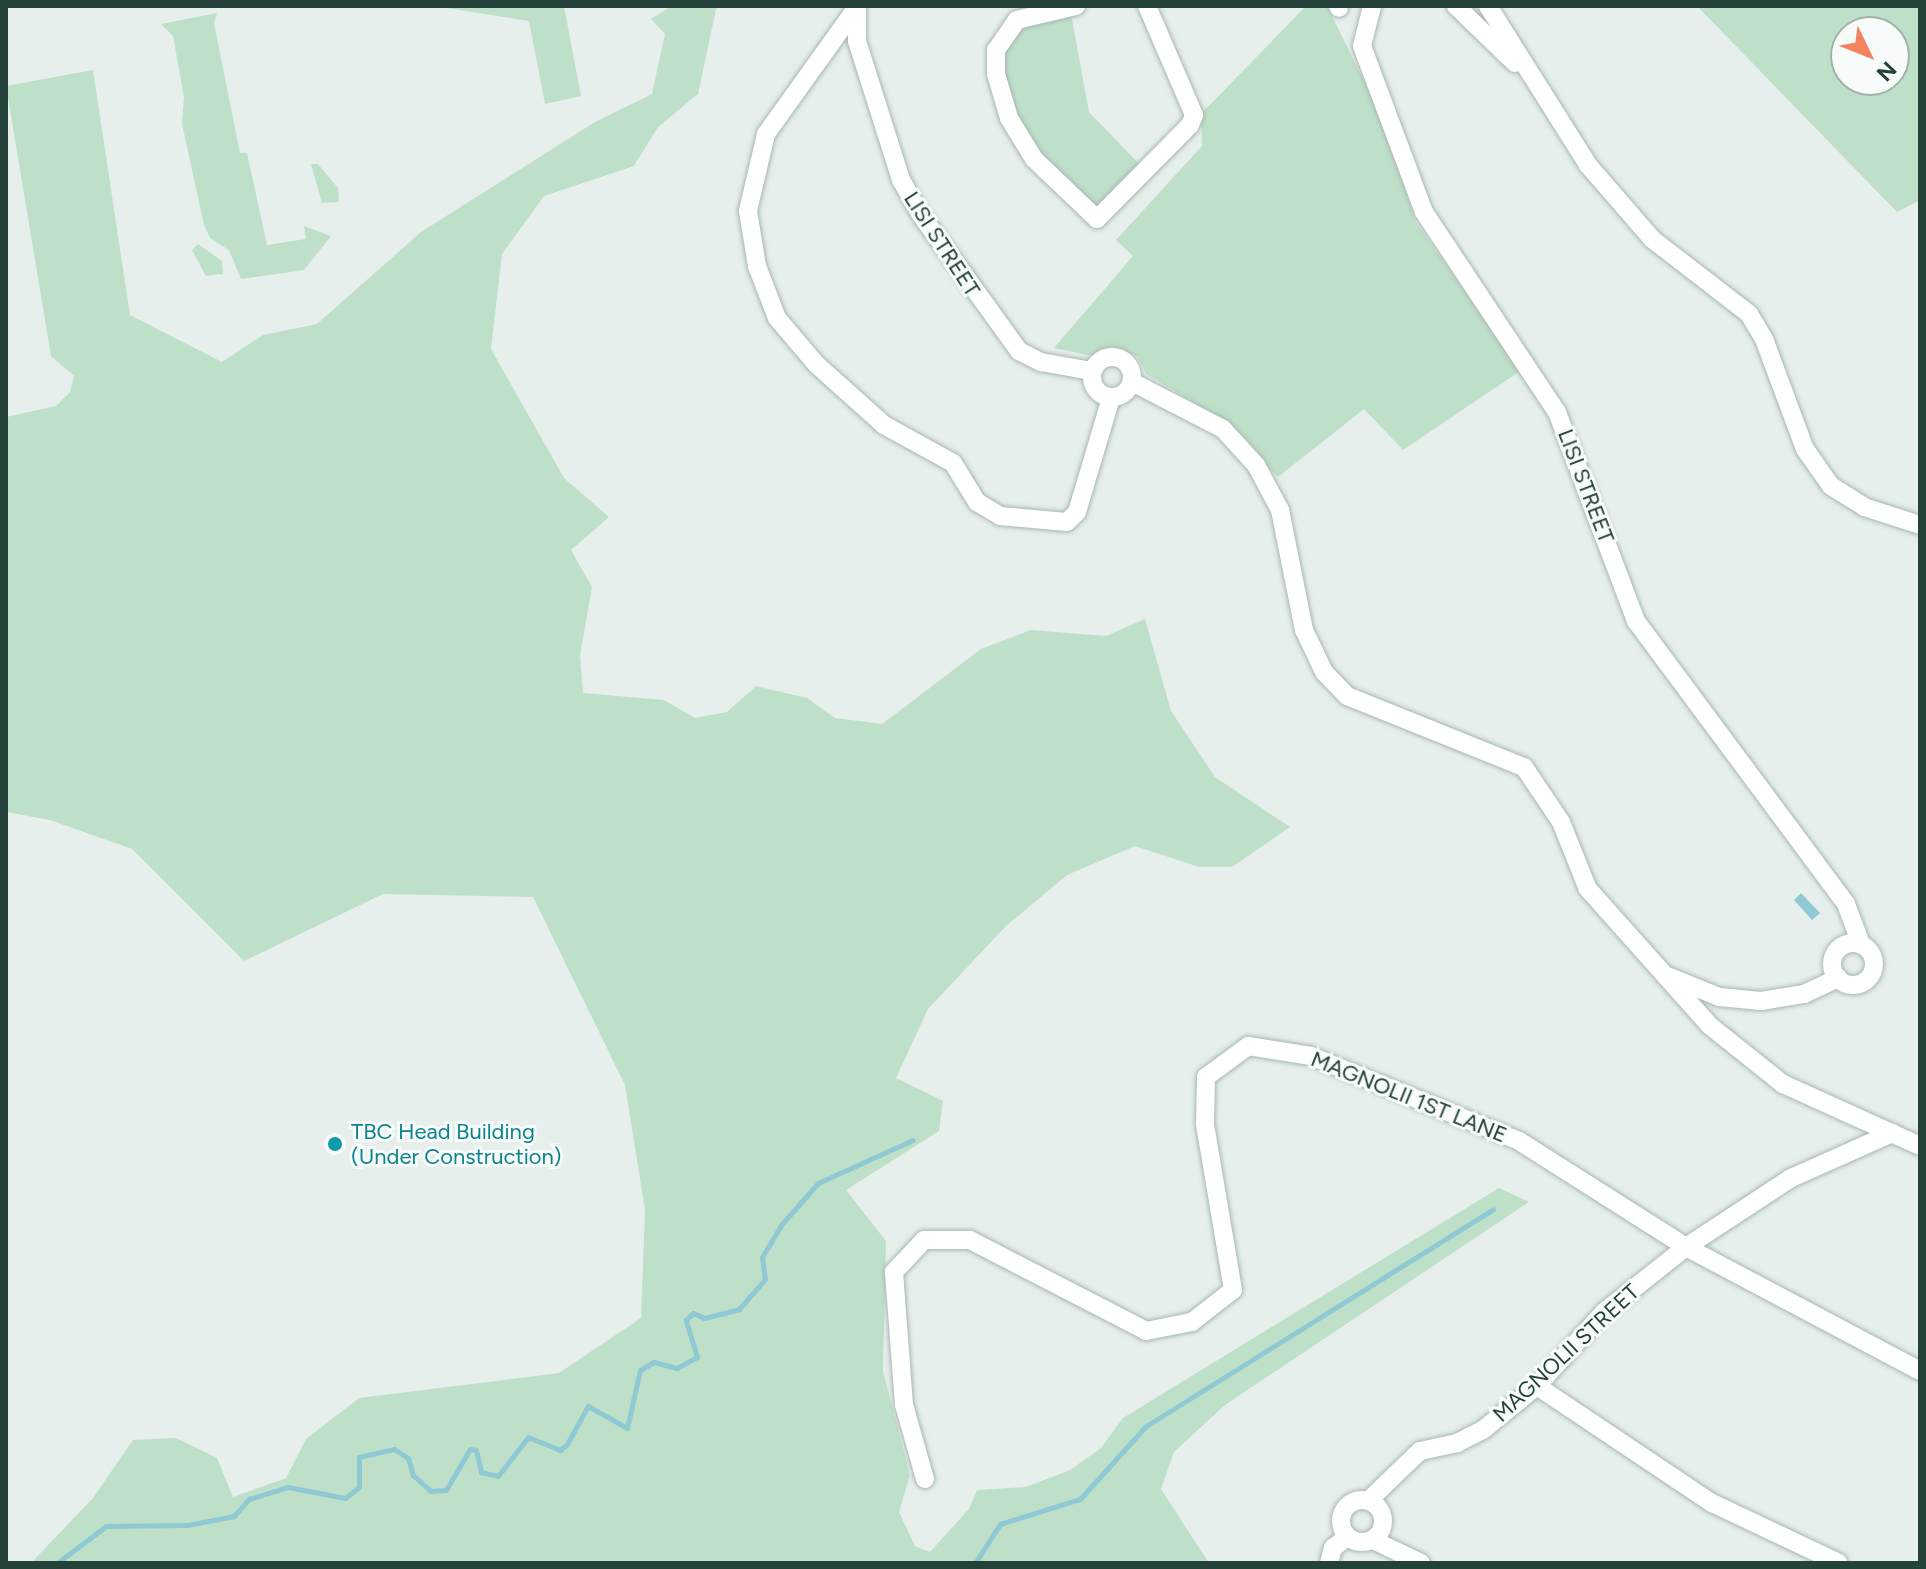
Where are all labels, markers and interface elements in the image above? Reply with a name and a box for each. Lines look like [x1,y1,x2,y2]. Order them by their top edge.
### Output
north arrow [1830,16,1910,96]
text: N [1871,56,1902,87]
street label: LISI STREET [898,187,986,301]
street label: LISI STREET [1552,425,1620,547]
street label: MAGNOLII 1ST LANE [1307,1046,1511,1148]
place label: TBC Head Building (Under Construction) [351,1118,562,1170]
marker: TBC Head Building (Under Construction) [326,1135,344,1153]
street label: MAGNOLII STREET [1487,1278,1645,1428]

